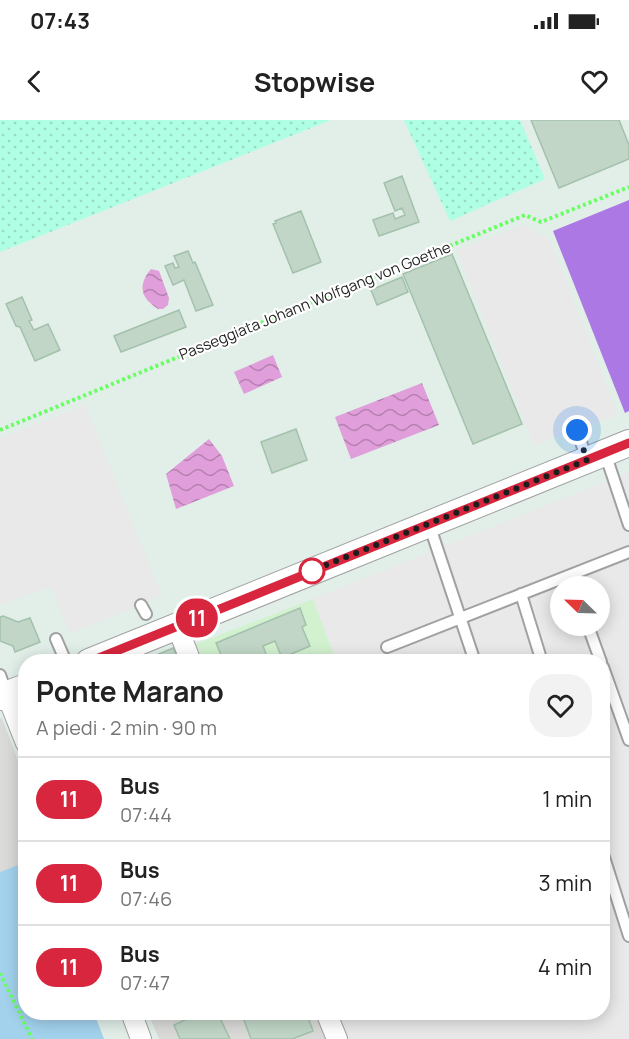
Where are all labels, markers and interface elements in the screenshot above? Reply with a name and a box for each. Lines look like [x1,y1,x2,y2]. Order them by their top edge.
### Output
text: 07:43 [30,6,90,36]
text: Stopwise [254,63,375,100]
icon: back [18,65,51,98]
icon: heart [578,65,611,98]
street label: Passeggiata Johann Wolfgang von Goethe [176,236,454,365]
your location [562,415,592,445]
unlabelled marker [299,558,325,584]
north arrow [550,576,610,636]
map controls [550,576,610,636]
line badge: 11 [170,598,224,638]
text: 11 [188,604,206,632]
text: Ponte Marano [36,672,224,710]
button: heart [529,674,592,737]
text: A piedi · 2 min · 90 m [36,714,217,741]
text: Bus [120,771,160,801]
text: 1 min [542,784,592,814]
text: 11 [60,785,78,813]
text: 07:44 [120,801,172,828]
text: Bus [120,855,160,885]
text: 3 min [539,868,592,898]
text: 11 [60,869,78,897]
text: 07:46 [120,885,172,912]
text: Bus [120,939,160,969]
text: 4 min [538,952,592,982]
text: 11 [60,953,78,981]
text: 07:47 [120,969,170,996]

